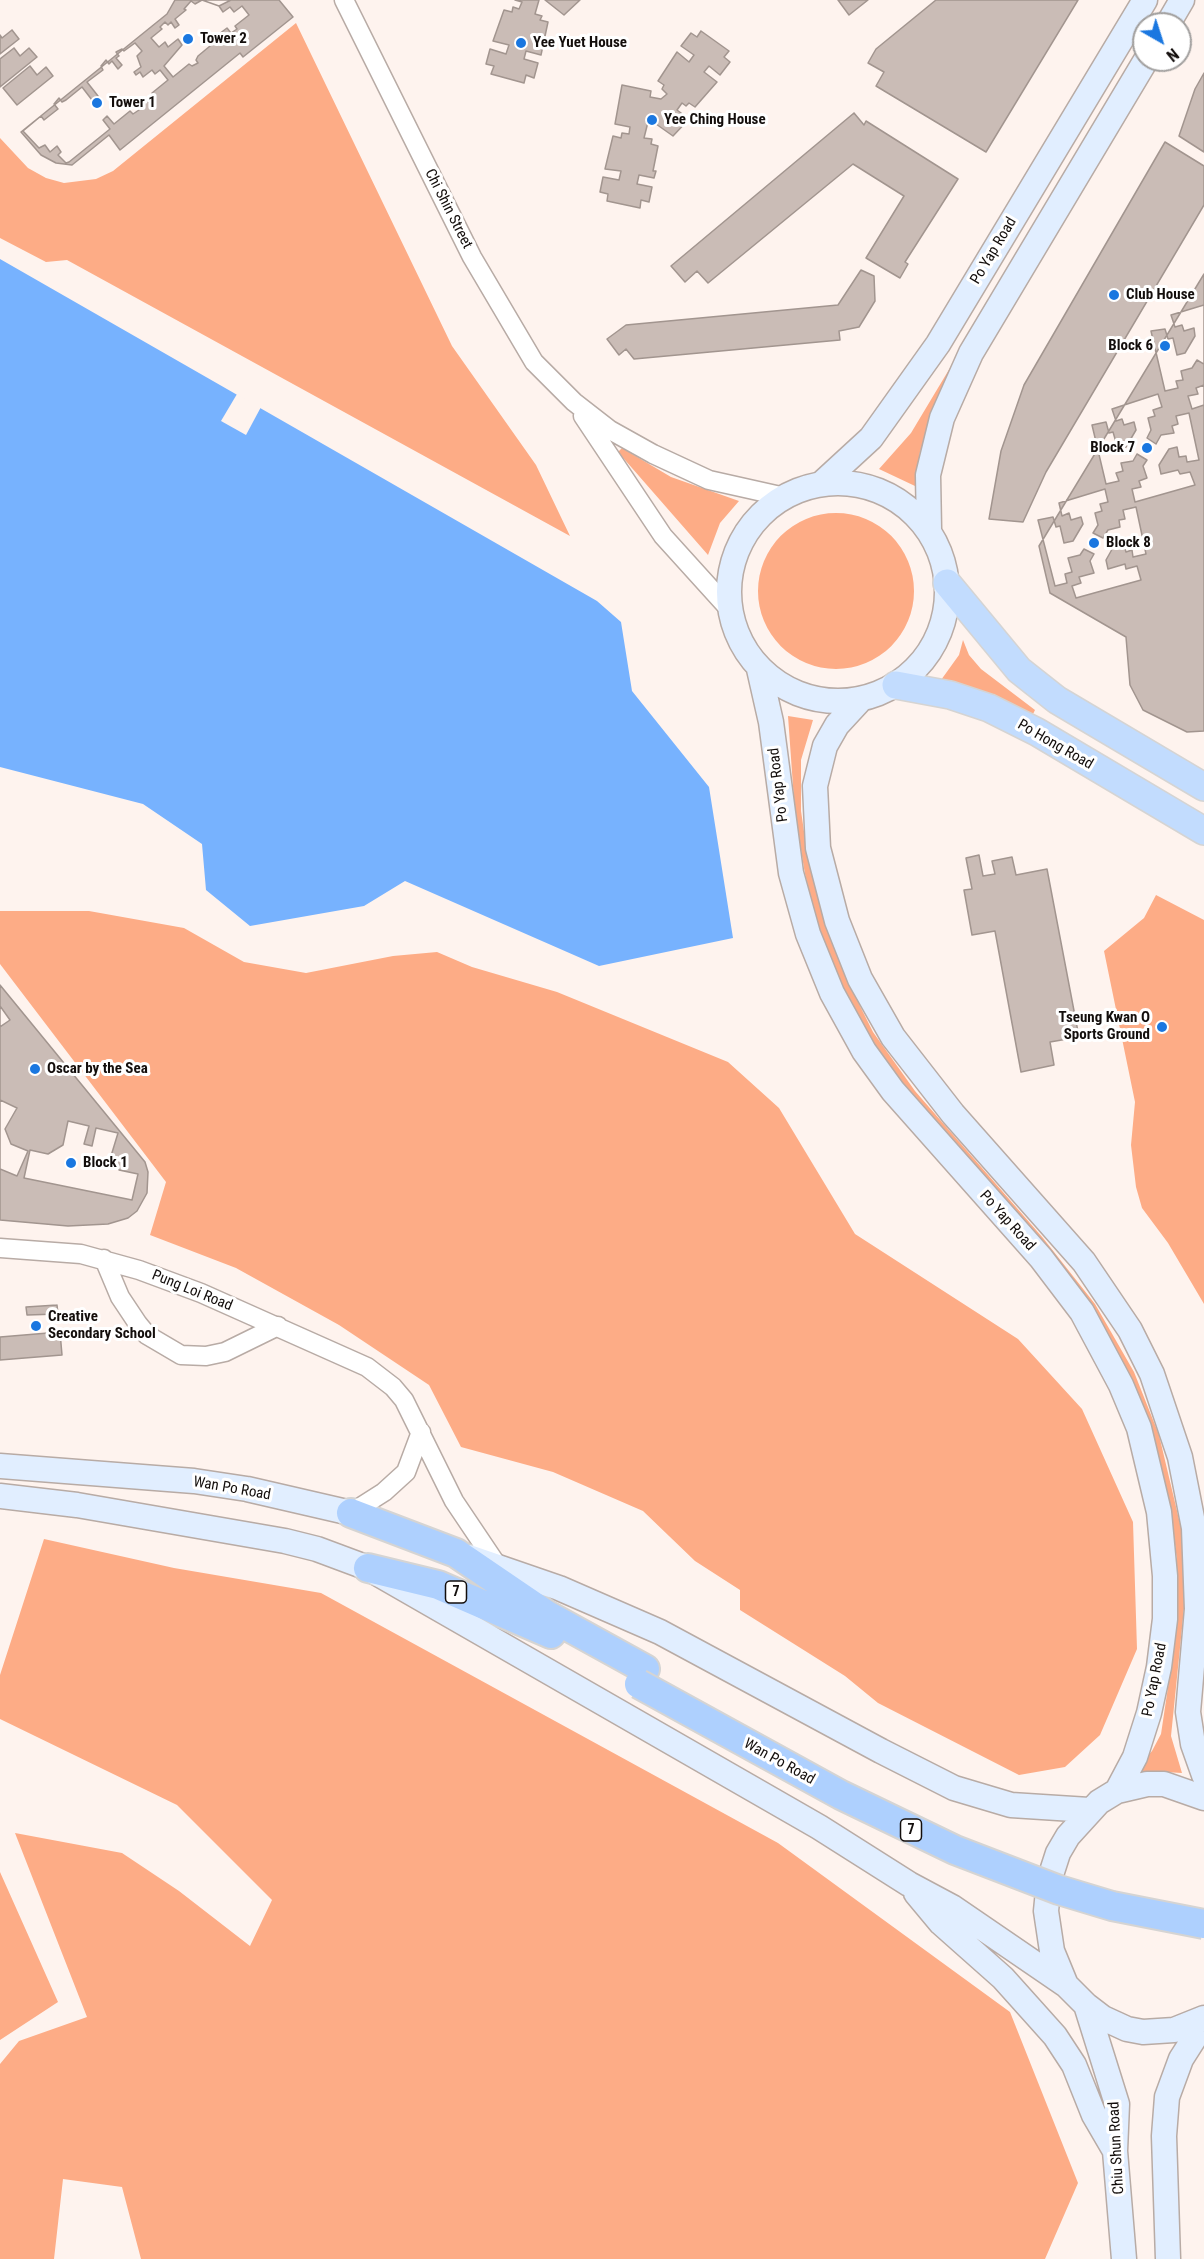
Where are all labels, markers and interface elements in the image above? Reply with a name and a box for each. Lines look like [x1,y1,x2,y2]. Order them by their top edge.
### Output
north arrow [1132,12,1192,72]
place label: Tower 2 [200,30,247,48]
marker: Tower 2 [181,32,195,46]
place label: Yee Yuet House [533,34,627,52]
marker: Yee Yuet House [514,36,528,50]
text: N [1163,44,1182,65]
place label: Tower 1 [109,94,156,112]
marker: Tower 1 [90,96,104,110]
place label: Yee Ching House [664,111,766,129]
marker: Yee Ching House [645,113,659,127]
street label: Chi Shin Street [420,166,476,252]
street label: Po Yap Road [967,214,1021,288]
place label: Club House [1126,286,1195,304]
marker: Club House [1107,288,1121,302]
place label: Block 6 [1108,337,1153,355]
marker: Block 6 [1158,339,1172,353]
place label: Block 7 [1090,439,1135,457]
marker: Block 7 [1140,441,1154,455]
place label: Block 8 [1106,534,1151,552]
marker: Block 8 [1087,536,1101,550]
street label: Po Hong Road [1014,716,1096,774]
street label: Po Yap Road [766,747,792,823]
place label: Tseung Kwan O Sports Ground [1058,1009,1150,1044]
marker: Tseung Kwan O Sports Ground [1155,1020,1169,1034]
place label: Oscar by the Sea [47,1060,148,1078]
marker: Oscar by the Sea [28,1062,42,1076]
place label: Block 1 [83,1154,128,1172]
marker: Block 1 [64,1156,78,1170]
street label: Po Yap Road [975,1187,1039,1255]
street label: Pung Loi Road [149,1267,235,1315]
place label: Creative Secondary School [48,1308,156,1343]
marker: Creative Secondary School [29,1319,43,1333]
street label: Wan Po Road [192,1473,272,1505]
road number: 7 [446,1581,466,1603]
street label: Po Yap Road [1139,1642,1171,1718]
street label: Wan Po Road [740,1735,818,1789]
road number: 7 [900,1819,922,1841]
street label: Chiu Shun Road [1106,2101,1128,2195]

